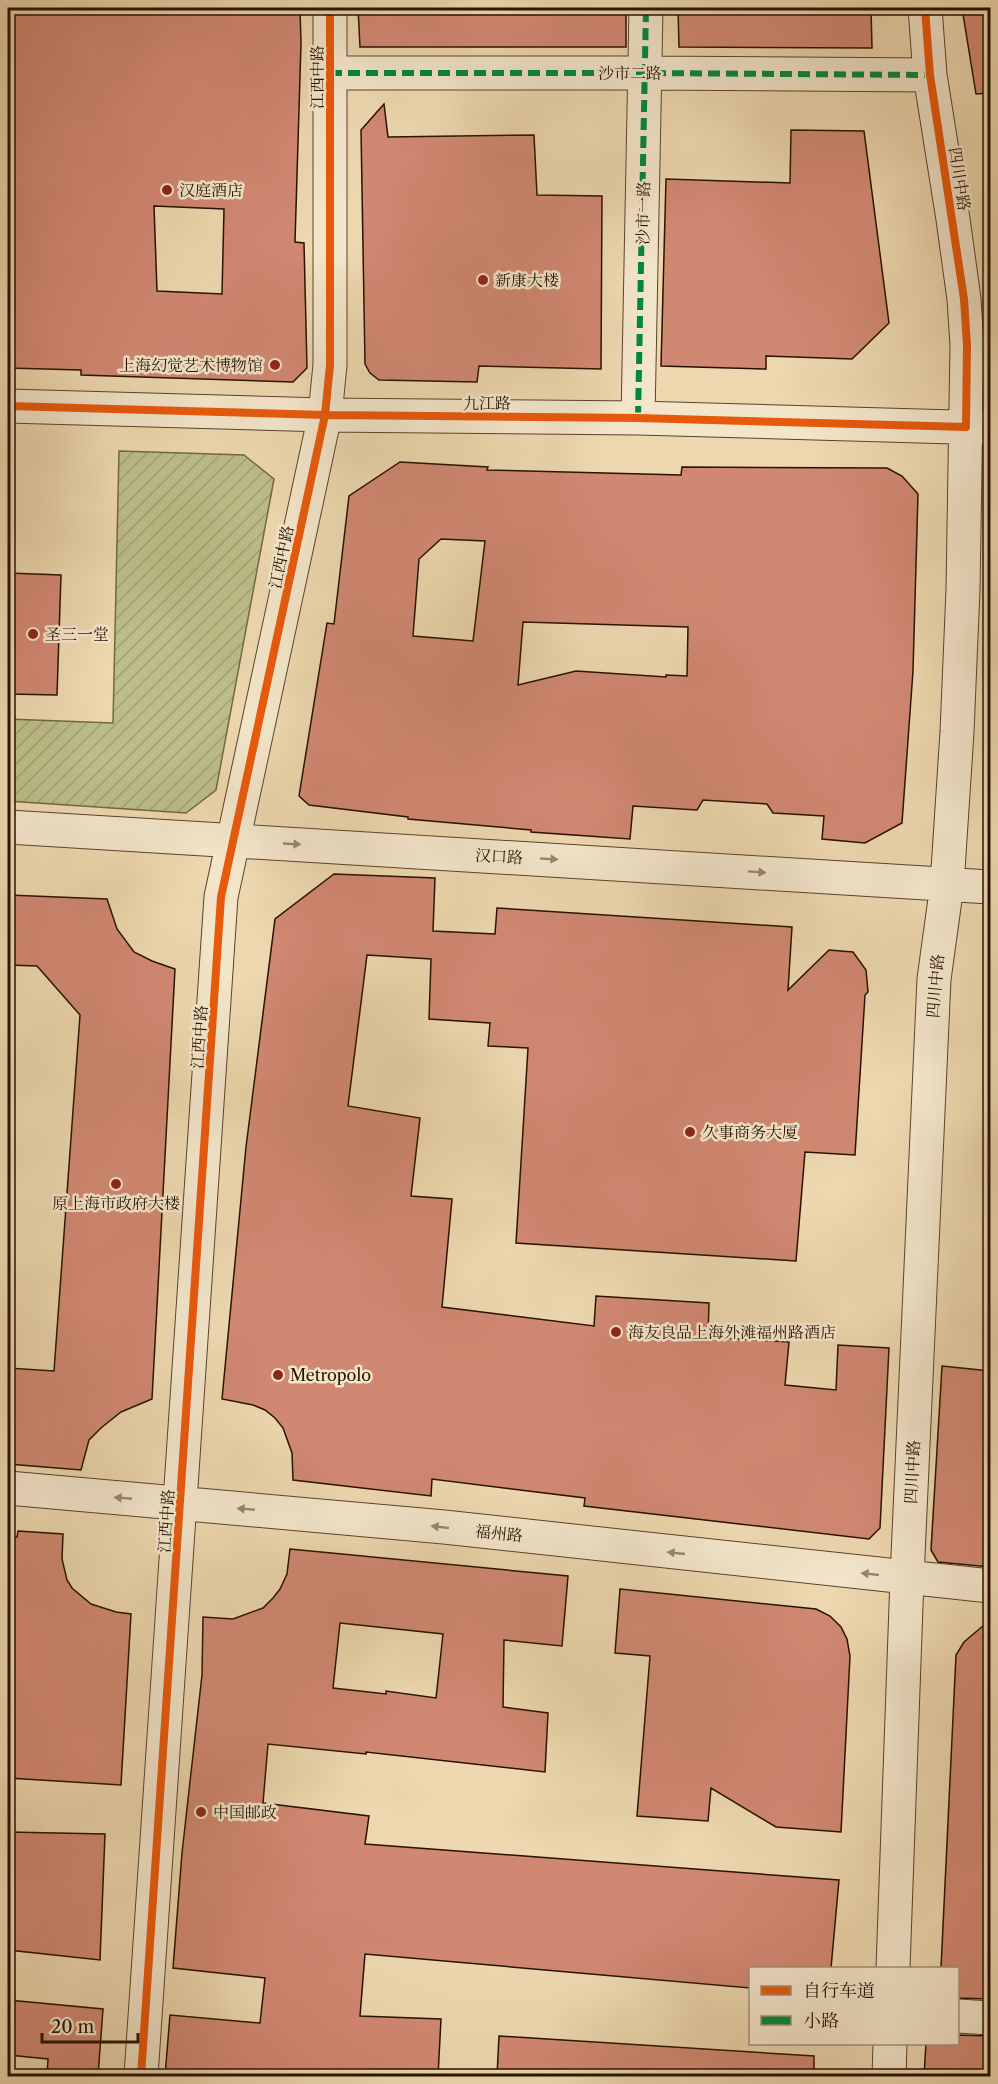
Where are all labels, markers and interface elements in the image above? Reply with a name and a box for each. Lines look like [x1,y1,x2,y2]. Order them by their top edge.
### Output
street label: 江西中路 [307,45,327,109]
street label: 沙市二路 [598,63,662,83]
street label: 四川中路 [945,146,975,212]
place label: 汉庭酒店 [179,180,243,200]
street label: 沙市一路 [632,181,654,245]
marker: 汉庭酒店 [160,183,174,197]
place label: 新康大楼 [495,270,559,290]
marker: 新康大楼 [476,273,490,287]
place label: 上海幻觉艺术博物馆 [119,355,263,375]
marker: 上海幻觉艺术博物馆 [268,358,282,372]
street label: 九江路 [463,393,511,413]
street label: 江西中路 [265,524,297,590]
place label: 圣三一堂 [45,624,109,644]
marker: 圣三一堂 [26,627,40,641]
one-way arrow [282,839,301,849]
street label: 汉口路 [475,845,523,867]
one-way arrow [540,854,559,864]
one-way arrow [747,867,766,877]
street label: 四川中路 [922,953,948,1019]
street label: 江西中路 [187,1004,211,1070]
place label: 久事商务大厦 [702,1122,798,1142]
marker: 久事商务大厦 [683,1125,697,1139]
marker: 原上海市政府大楼 [109,1177,123,1191]
place label: 原上海市政府大楼 [52,1193,180,1213]
place label: 海友良品上海外滩福州路酒店 [628,1322,836,1342]
marker: 海友良品上海外滩福州路酒店 [609,1325,623,1339]
place label: Metropolo [290,1365,371,1385]
marker: Metropolo [271,1368,285,1382]
street label: 四川中路 [900,1440,924,1504]
street label: 江西中路 [154,1488,178,1554]
one-way arrow [114,1493,133,1503]
one-way arrow [237,1504,256,1514]
street label: 福州路 [474,1521,524,1545]
one-way arrow [431,1522,450,1532]
one-way arrow [666,1548,685,1557]
one-way arrow [860,1569,879,1578]
place label: 中国邮政 [213,1802,277,1822]
marker: 中国邮政 [194,1805,208,1819]
legend [749,1967,959,2045]
text: 自行车道 [803,1980,875,2002]
scale bar [42,2006,138,2044]
text: 小路 [803,2010,839,2032]
text: 20 m [51,2016,95,2038]

